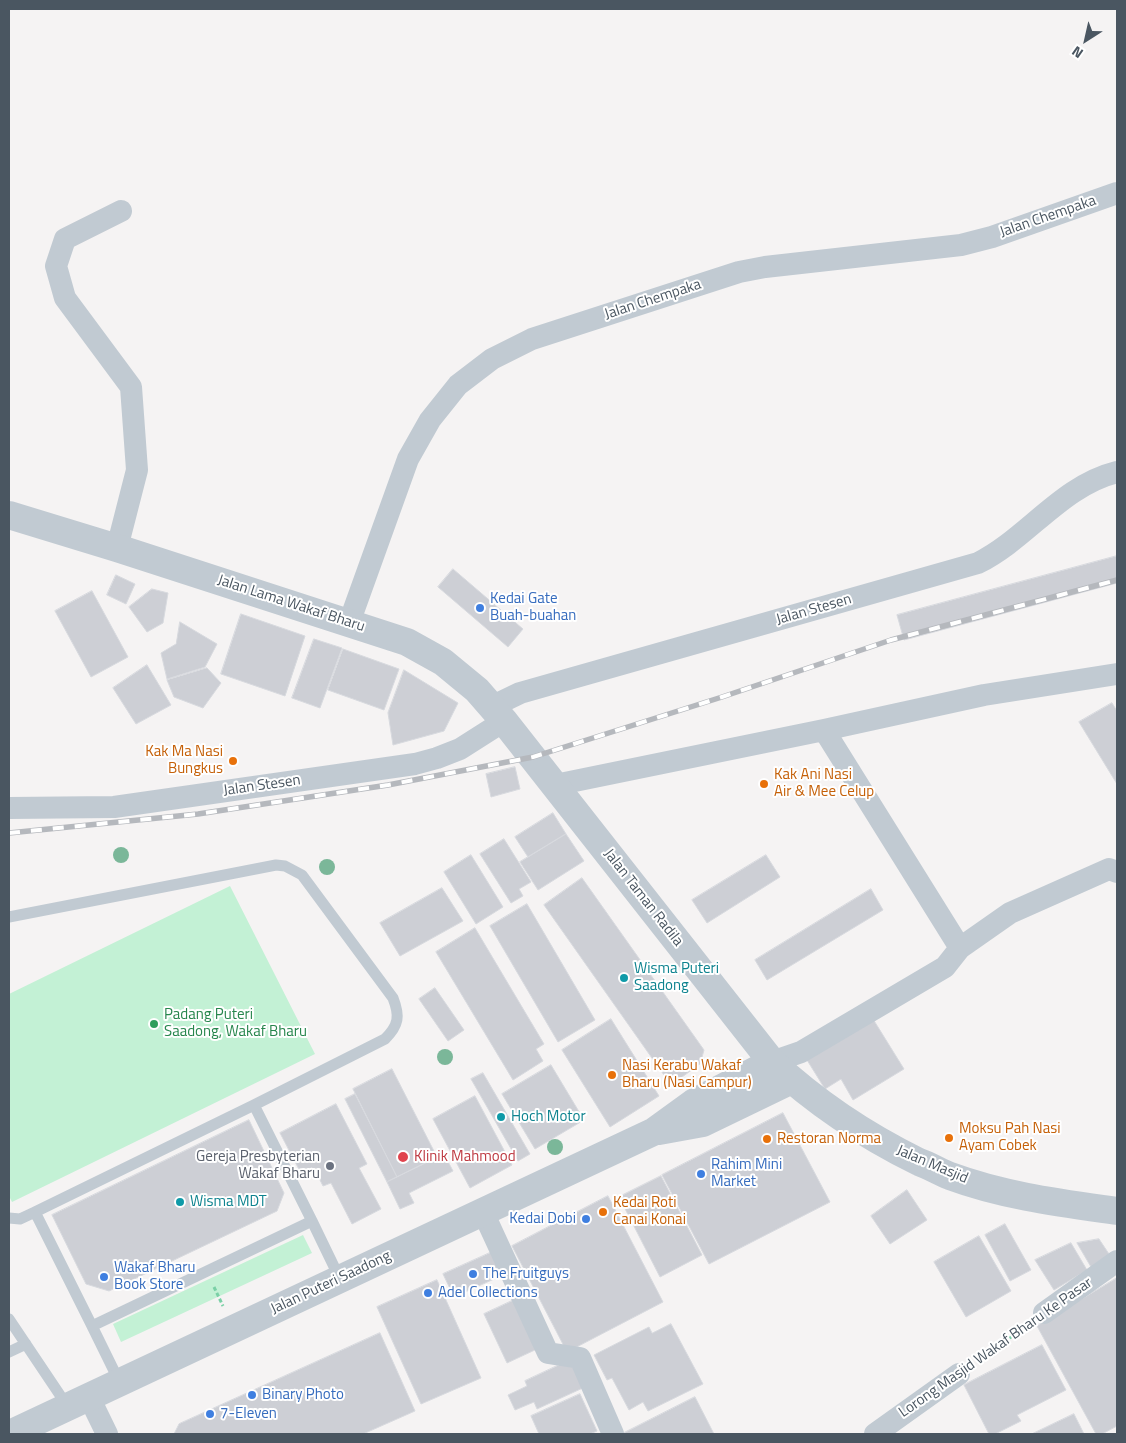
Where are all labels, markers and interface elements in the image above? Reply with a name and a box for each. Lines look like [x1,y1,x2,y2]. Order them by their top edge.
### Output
north arrow [1061,15,1111,65]
text: N [1067,41,1087,64]
street label: Jalan Chempaka [998,192,1098,242]
street label: Jalan Chempaka [602,276,704,324]
street label: Jalan Lama Wakaf Bharu [215,572,367,636]
place label: Kedai Gate Buah-buahan [490,590,576,625]
street label: Jalan Stesen [774,591,854,629]
marker: Kedai Gate Buah-buahan [474,602,486,614]
place label: Kak Ma Nasi Bungkus [145,743,223,778]
marker: Kak Ma Nasi Bungkus [227,755,239,767]
place label: Kak Ani Nasi Air & Mee Celup [774,766,874,801]
street label: Jalan Stesen [222,772,302,800]
marker: Kak Ani Nasi Air & Mee Celup [758,778,770,790]
street label: Jalan Taman Radila [599,846,687,950]
place label: Wisma Puteri Saadong [634,960,719,995]
marker: Wisma Puteri Saadong [618,972,630,984]
place label: Padang Puteri Saadong, Wakaf Bharu [164,1006,307,1041]
marker: Padang Puteri Saadong, Wakaf Bharu [148,1018,160,1030]
place label: Nasi Kerabu Wakaf Bharu (Nasi Campur) [622,1057,752,1092]
marker: Nasi Kerabu Wakaf Bharu (Nasi Campur) [606,1069,618,1081]
place label: Hoch Motor [511,1108,586,1126]
marker: Hoch Motor [495,1111,507,1123]
place label: Moksu Pah Nasi Ayam Cobek [959,1120,1060,1155]
place label: Restoran Norma [777,1130,881,1148]
marker: Moksu Pah Nasi Ayam Cobek [943,1132,955,1144]
marker: Restoran Norma [761,1133,773,1145]
street label: Jalan Masjid [894,1142,970,1188]
place label: Gereja Presbyterian Wakaf Bharu [196,1148,320,1183]
place label: Klinik Mahmood [414,1148,516,1166]
marker: Klinik Mahmood [396,1150,410,1164]
place label: Rahim Mini Market [711,1156,782,1191]
marker: Gereja Presbyterian Wakaf Bharu [324,1160,336,1172]
marker: Rahim Mini Market [695,1168,707,1180]
place label: Wisma MDT [190,1193,267,1211]
place label: Kedai Roti Canai Konai [613,1194,686,1229]
marker: Wisma MDT [174,1196,186,1208]
marker: Kedai Roti Canai Konai [597,1206,609,1218]
place label: Kedai Dobi [509,1210,576,1228]
marker: Kedai Dobi [580,1213,592,1225]
street label: Jalan Puteri Saadong [268,1247,394,1319]
place label: Wakaf Bharu Book Store [114,1259,195,1294]
place label: The Fruitguys [483,1265,569,1283]
marker: The Fruitguys [467,1268,479,1280]
marker: Wakaf Bharu Book Store [98,1271,110,1283]
street label: Lorong Masjid Wakaf Bharu Ke Pasar [896,1274,1096,1422]
place label: Adel Collections [438,1284,538,1302]
marker: Adel Collections [422,1287,434,1299]
place label: Binary Photo [262,1386,344,1404]
marker: Binary Photo [246,1389,258,1401]
place label: 7-Eleven [220,1405,277,1423]
marker: 7-Eleven [204,1408,216,1420]

